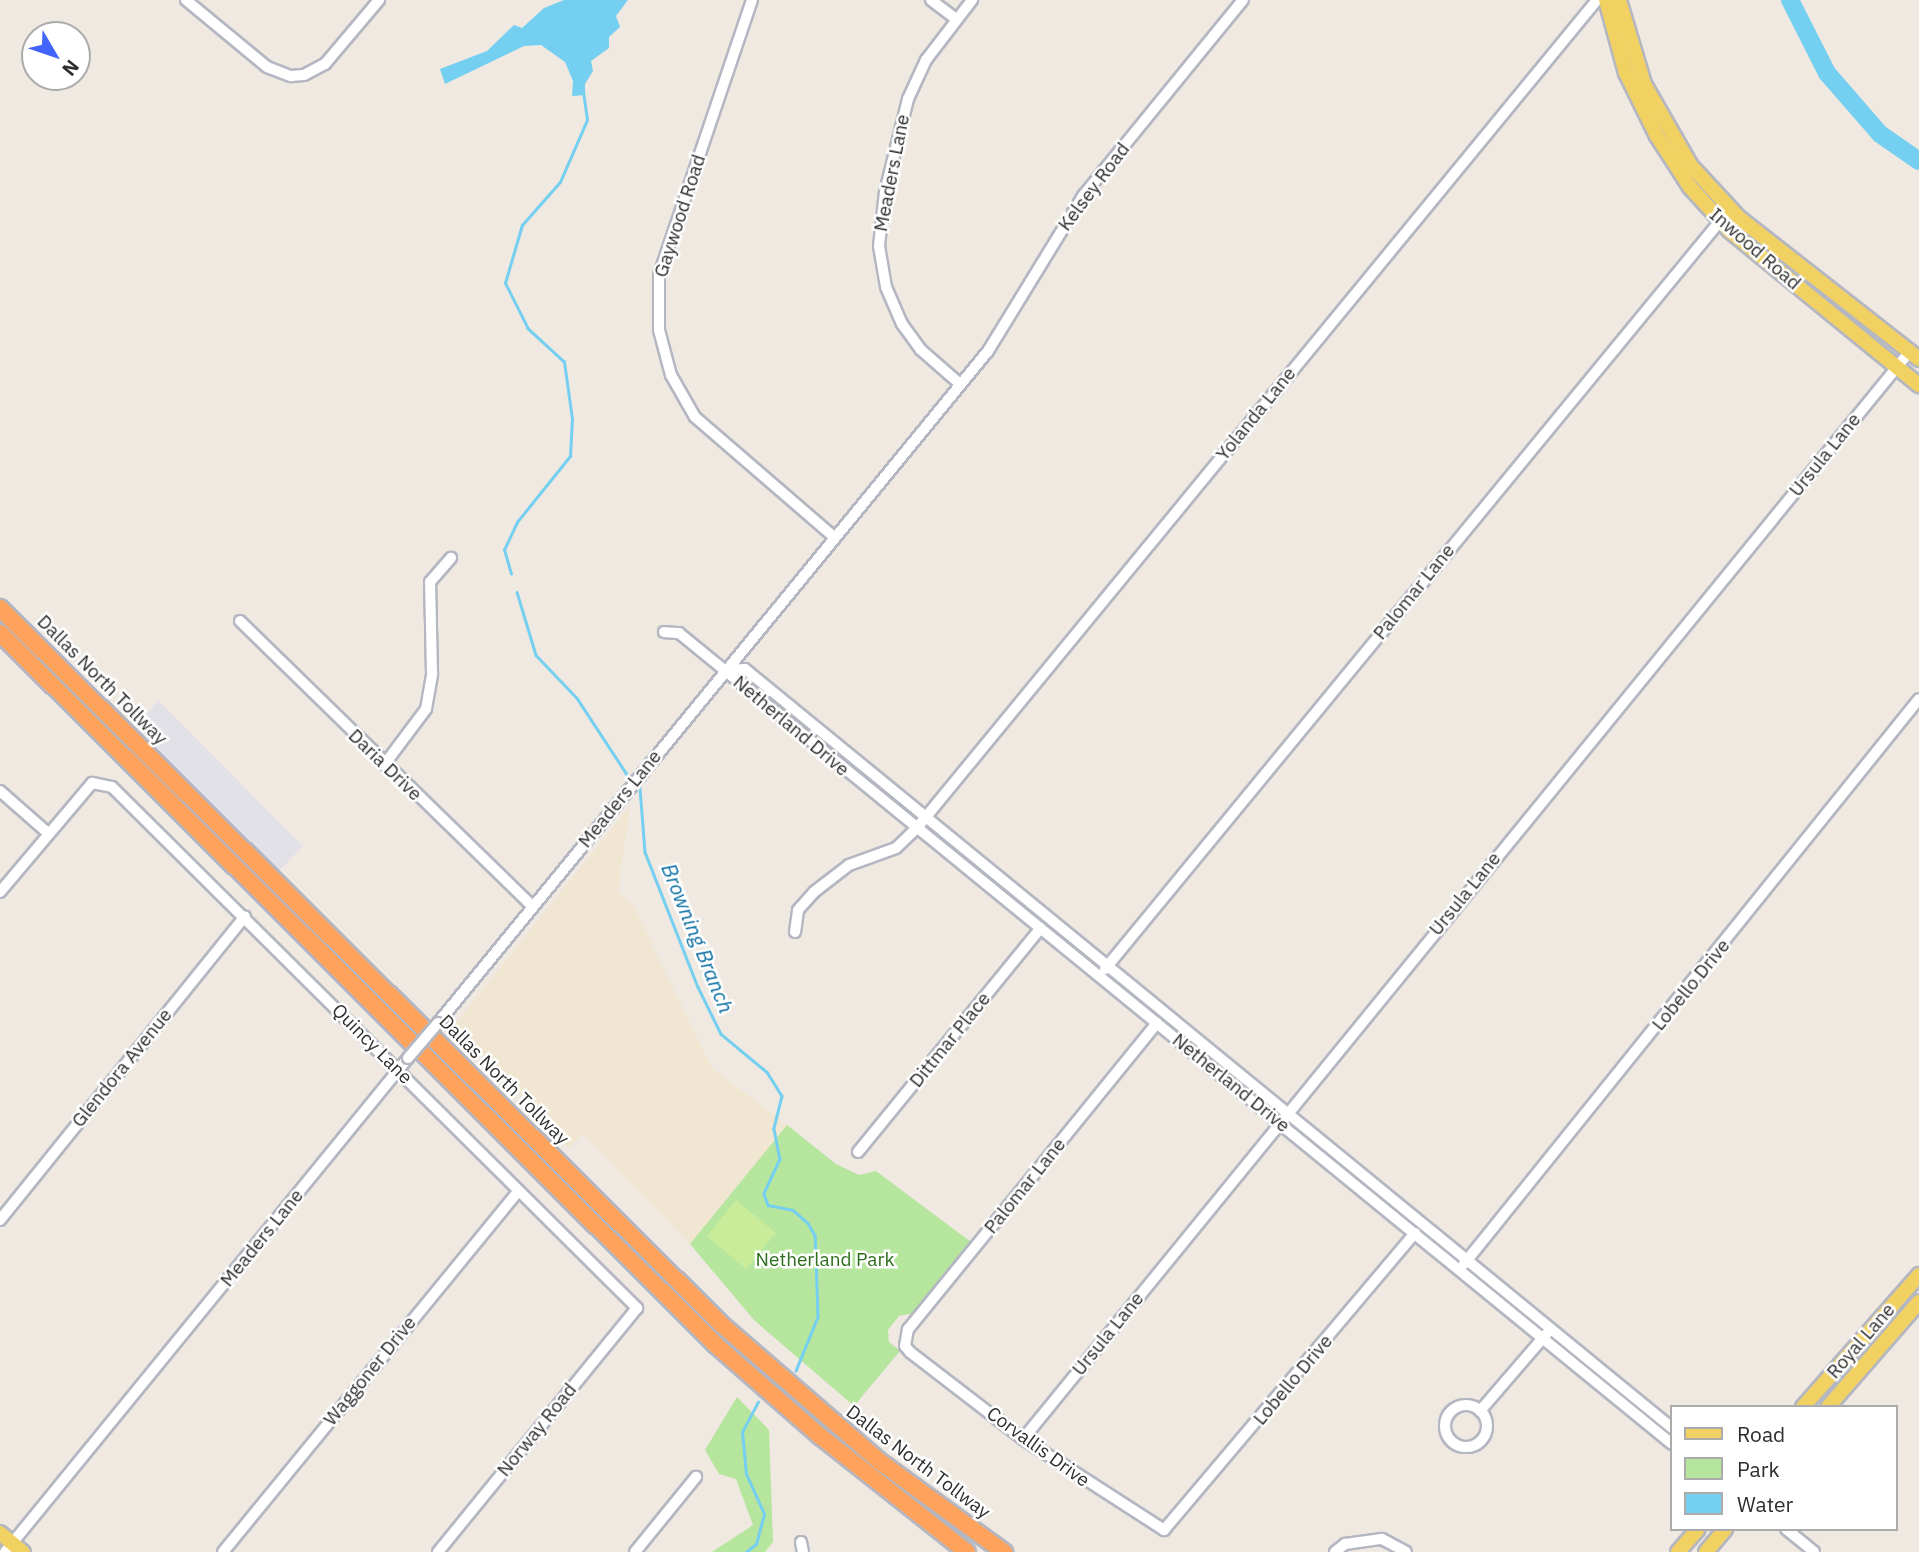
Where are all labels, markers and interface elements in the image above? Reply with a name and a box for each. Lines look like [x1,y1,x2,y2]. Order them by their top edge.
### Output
north arrow [21,21,91,91]
text: N [57,55,84,81]
street label: Meaders Lane [869,112,915,234]
street label: Kelsey Road [1053,138,1135,236]
street label: Gaywood Road [649,152,711,280]
street label: Inwood Road [1705,203,1805,295]
street label: Yolanda Lane [1211,363,1301,465]
street label: Ursula Lane [1784,409,1866,501]
street label: Palomar Lane [1369,540,1459,644]
street label: Dallas North Tollway [32,610,172,750]
street label: Netherland Drive [728,671,854,781]
street label: Daria Drive [344,724,426,806]
street label: Meaders Lane [574,746,666,852]
street label: Ursula Lane [1424,848,1506,940]
water label: Browning Branch [657,860,739,1016]
street label: Lobello Drive [1647,935,1735,1035]
street label: Dittmar Place [905,988,995,1092]
street label: Quincy Lane [327,999,417,1089]
street label: Glendora Avenue [67,1004,177,1132]
street label: Dallas North Tollway [434,1010,574,1150]
street label: Netherland Drive [1168,1029,1294,1137]
street label: Palomar Lane [980,1134,1070,1238]
street label: Meaders Lane [216,1185,308,1291]
park label: Netherland Park [756,1249,894,1271]
street label: Ursula Lane [1067,1288,1149,1380]
street label: Royal Lane [1822,1299,1900,1383]
street label: Waggoner Drive [319,1312,421,1430]
street label: Lobello Drive [1249,1330,1337,1430]
street label: Norway Road [493,1379,581,1481]
street label: Dallas North Tollway [841,1400,995,1524]
street label: Corvallis Drive [982,1402,1094,1492]
legend [1671,1405,1898,1531]
text: Road [1737,1420,1785,1448]
text: Park [1737,1455,1780,1483]
text: Water [1737,1490,1793,1518]

